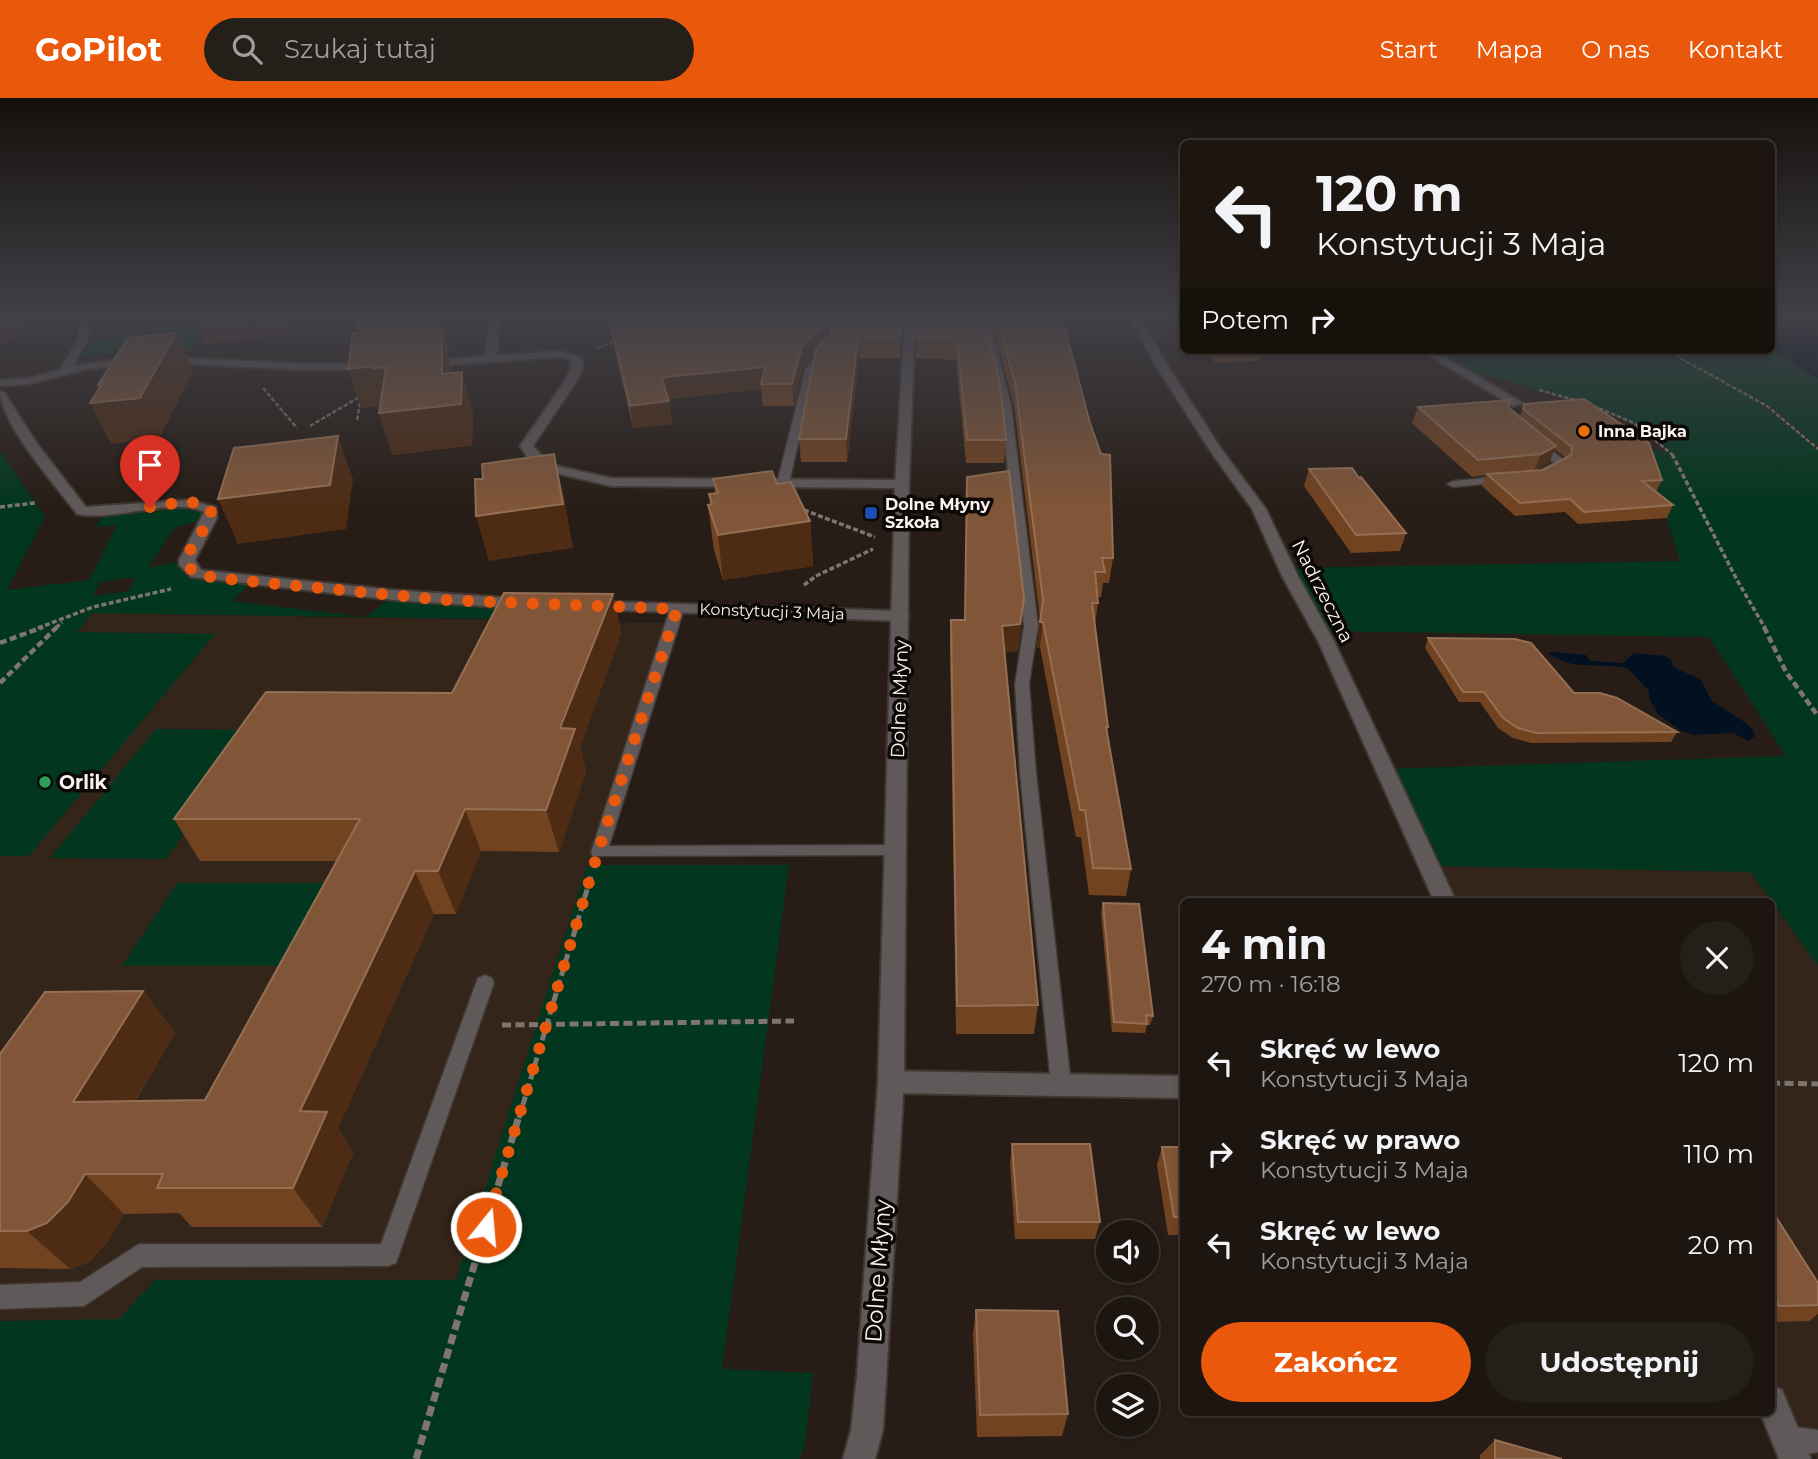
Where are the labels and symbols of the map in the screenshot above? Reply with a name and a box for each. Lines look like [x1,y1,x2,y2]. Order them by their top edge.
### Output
place label: Inna Bajka [1598,422,1687,441]
marker: Inna Bajka [1576,423,1592,439]
pin [120,435,180,507]
place label: Dolne Młyny Szkoła [885,495,990,532]
marker: Dolne Młyny Szkoła [863,505,879,521]
street label: Nadrzeczna [1287,536,1358,647]
street label: Konstytucji 3 Maja [699,599,845,624]
street label: Dolne Młyny [886,639,913,759]
place label: Orlik [59,771,108,794]
marker: Orlik [37,774,53,790]
position arrow [449,1190,523,1264]
street label: Dolne Młyny [859,1198,897,1344]

